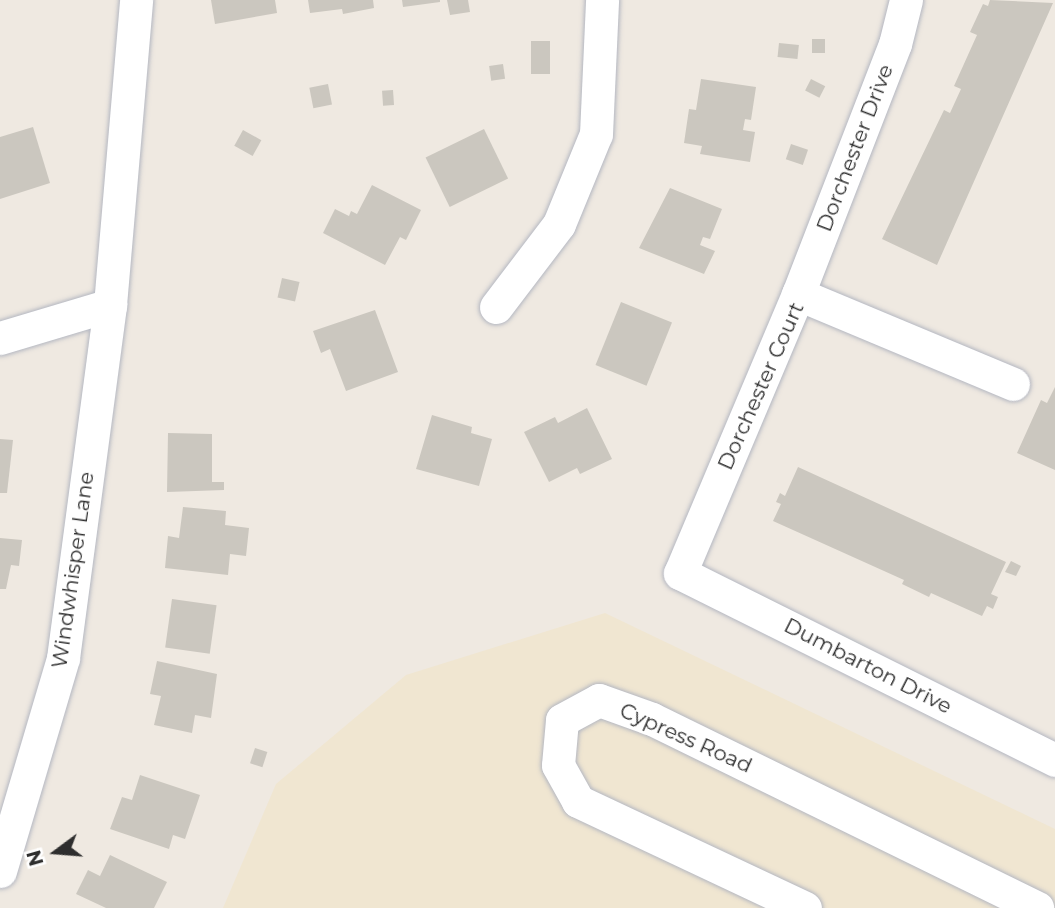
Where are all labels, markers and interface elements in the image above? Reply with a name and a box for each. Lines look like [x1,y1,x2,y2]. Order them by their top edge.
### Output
street label: Dorchester Drive [811,61,899,235]
street label: Dorchester Court [713,298,809,474]
street label: Windwhisper Lane [47,470,99,670]
street label: Dumbarton Drive [780,613,956,719]
street label: Cypress Road [616,698,756,778]
north arrow [21,817,91,887]
text: N [22,847,49,868]

